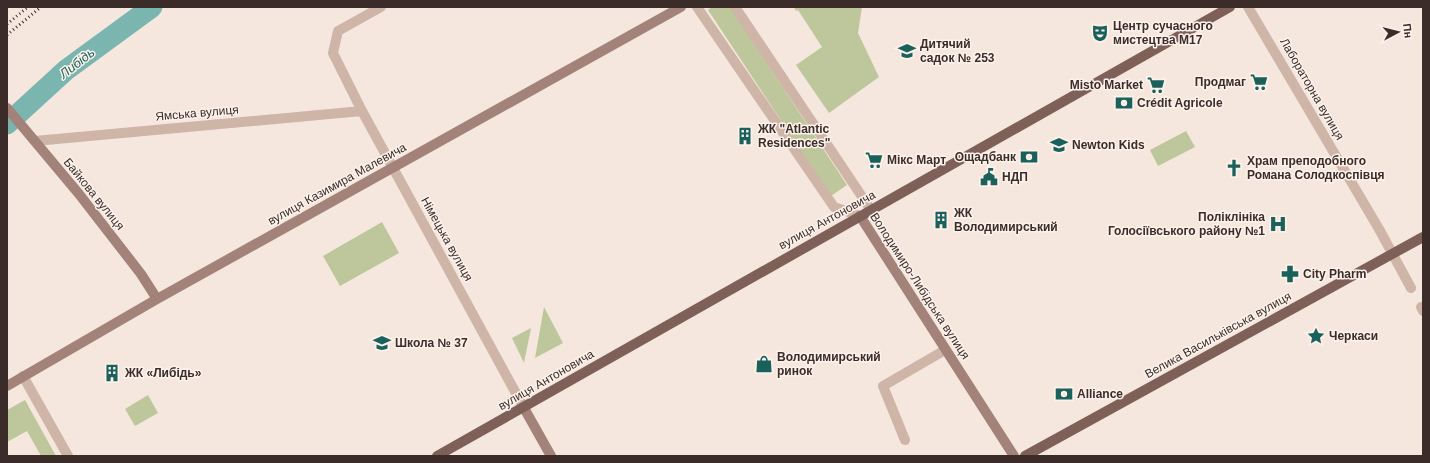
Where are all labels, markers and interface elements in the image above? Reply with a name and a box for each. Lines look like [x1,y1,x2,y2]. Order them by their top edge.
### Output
north arrow [1378,12,1418,52]
place label: Центр сучасного мистецтва M17 [1113,19,1213,47]
theatre icon: Центр сучасного мистецтва M17 [1090,23,1110,43]
text: Пн [1401,23,1415,39]
street label: Лабораторна вулиця [1277,36,1347,142]
place label: Дитячий садок № 253 [920,37,995,65]
school or university icon: Дитячий садок № 253 [897,41,917,61]
water label: Либідь [56,45,98,82]
supermarket icon: Продмаг [1249,72,1269,92]
supermarket icon: Misto Market [1146,75,1166,95]
place label: Продмаг [1195,75,1246,89]
place label: Misto Market [1070,78,1143,92]
bank icon: Crédit Agricole [1114,93,1134,113]
place label: Crédit Agricole [1137,96,1223,110]
street label: Ямська вулиця [155,102,239,124]
place label: ЖК "Atlantic Residences" [757,122,830,150]
building icon: ЖК "Atlantic Residences" [735,126,755,146]
school or university icon: Newton Kids [1049,135,1069,155]
place label: Newton Kids [1072,138,1145,152]
street label: вулиця Казимира Малевича [265,140,409,228]
bank icon: Ощадбанк [1019,147,1039,167]
supermarket icon: Мікс Март [864,150,884,170]
place label: Ощадбанк [955,150,1017,164]
place label: Мікс Март [887,153,946,167]
place label: Храм преподобного Романа Солодкоспівця [1247,154,1385,182]
street label: Байкова вулиця [61,155,127,233]
church icon: Храм преподобного Романа Солодкоспівця [1224,158,1244,178]
public building icon: НДП [979,167,999,187]
place label: НДП [1002,170,1028,184]
street label: вулиця Антоновича [776,187,878,252]
street label: Німецька вулиця [418,195,476,283]
place label: ЖК Володимирський [953,206,1058,234]
street label: Володимиро-Либідська вулиця [867,210,973,362]
building icon: ЖК Володимирський [931,210,951,230]
place label: Поліклініка Голосіївського району №1 [1108,210,1265,238]
hospital icon: Поліклініка Голосіївського району №1 [1268,214,1288,234]
pharmacy icon: City Pharm [1280,264,1300,284]
place label: City Pharm [1303,267,1366,281]
street label: Велика Васильківська вулиця [1142,289,1294,381]
place icon: Черкаси [1306,326,1326,346]
place label: Черкаси [1329,329,1378,343]
school or university icon: Школа № 37 [372,333,392,353]
place label: Школа № 37 [395,336,468,350]
street label: вулиця Антоновича [496,347,597,413]
place label: Володимирський ринок [777,350,881,378]
shop icon: Володимирський ринок [754,354,774,374]
building icon: ЖК «Либідь» [102,363,122,383]
place label: ЖК «Либідь» [124,366,202,380]
bank icon: Alliance [1054,384,1074,404]
place label: Alliance [1077,387,1123,401]

